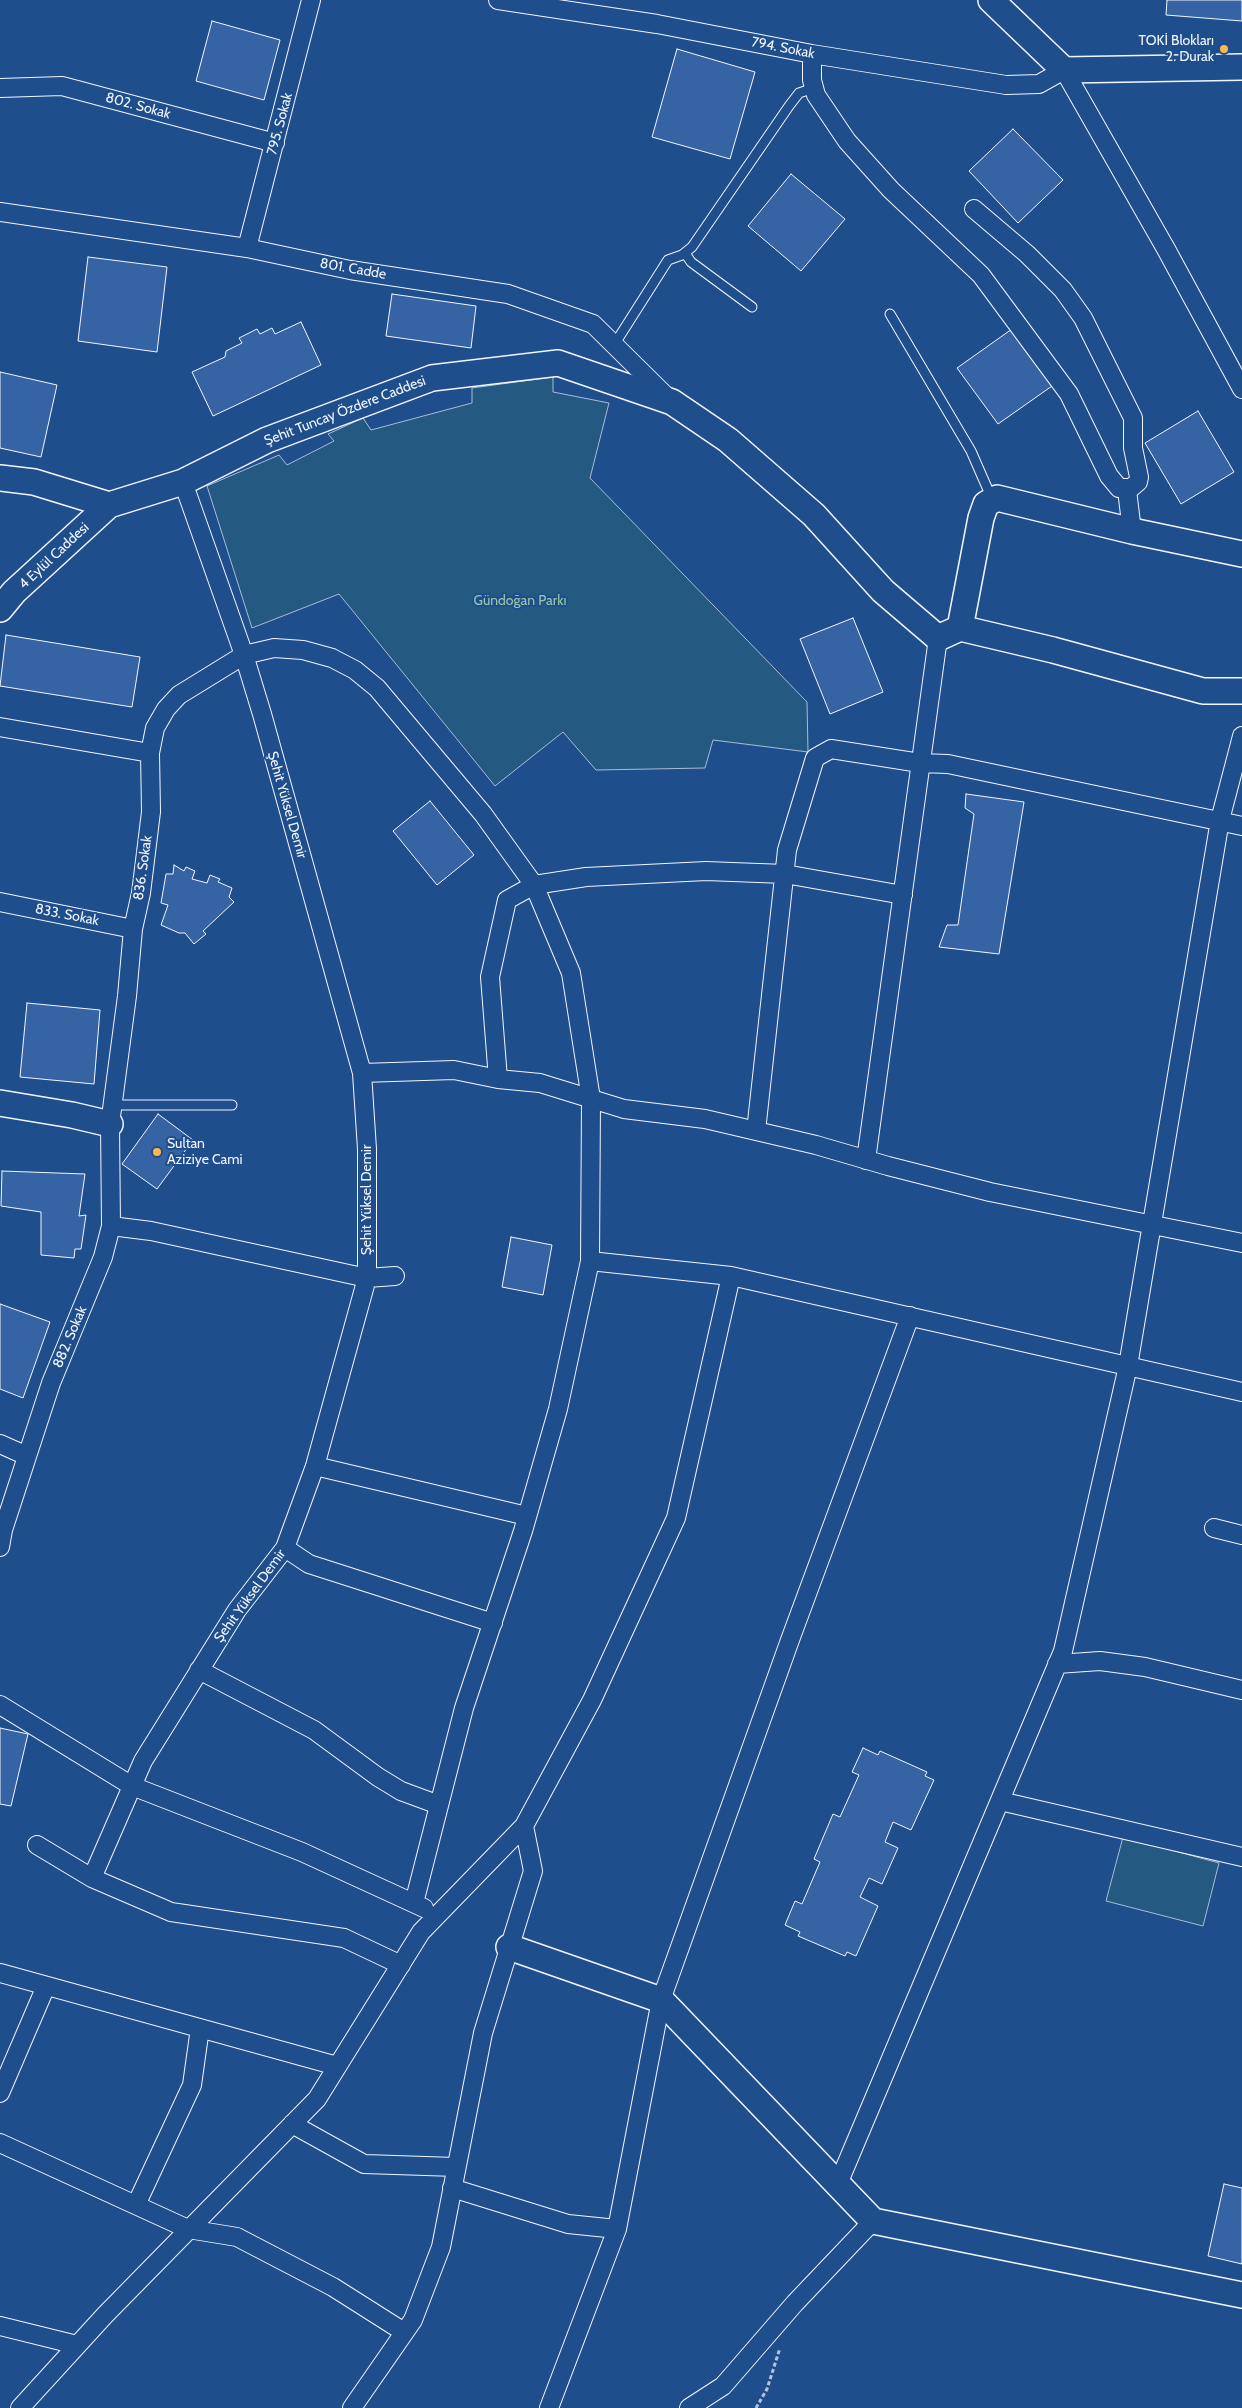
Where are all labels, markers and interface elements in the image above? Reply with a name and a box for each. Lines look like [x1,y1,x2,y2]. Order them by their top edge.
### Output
place label: TOKİ Blokları 2. Durak [1139,33,1214,65]
street label: 794. Sokak [750,34,816,62]
marker: TOKİ Blokları 2. Durak [1218,43,1230,55]
street label: 802. Sokak [104,89,172,123]
street label: 795. Sokak [264,91,296,157]
street label: 801. Cadde [319,255,387,283]
street label: Şehit Tuncay Özdere Caddesi [262,372,428,450]
street label: 4 Eylül Caddesi [15,519,93,593]
park label: Gündoğan Parkı [474,593,566,609]
street label: Şehit Yüksel Demir [264,749,310,861]
street label: 836. Sokak [130,835,156,901]
street label: 833. Sokak [34,901,100,929]
place label: Sultan Aziziye Cami [167,1136,243,1168]
street label: Şehit Yüksel Demir [359,1145,375,1255]
marker: Sultan Aziziye Cami [151,1146,163,1158]
street label: 882. Sokak [49,1304,91,1370]
street label: Şehit Yüksel Demir [211,1546,289,1646]

